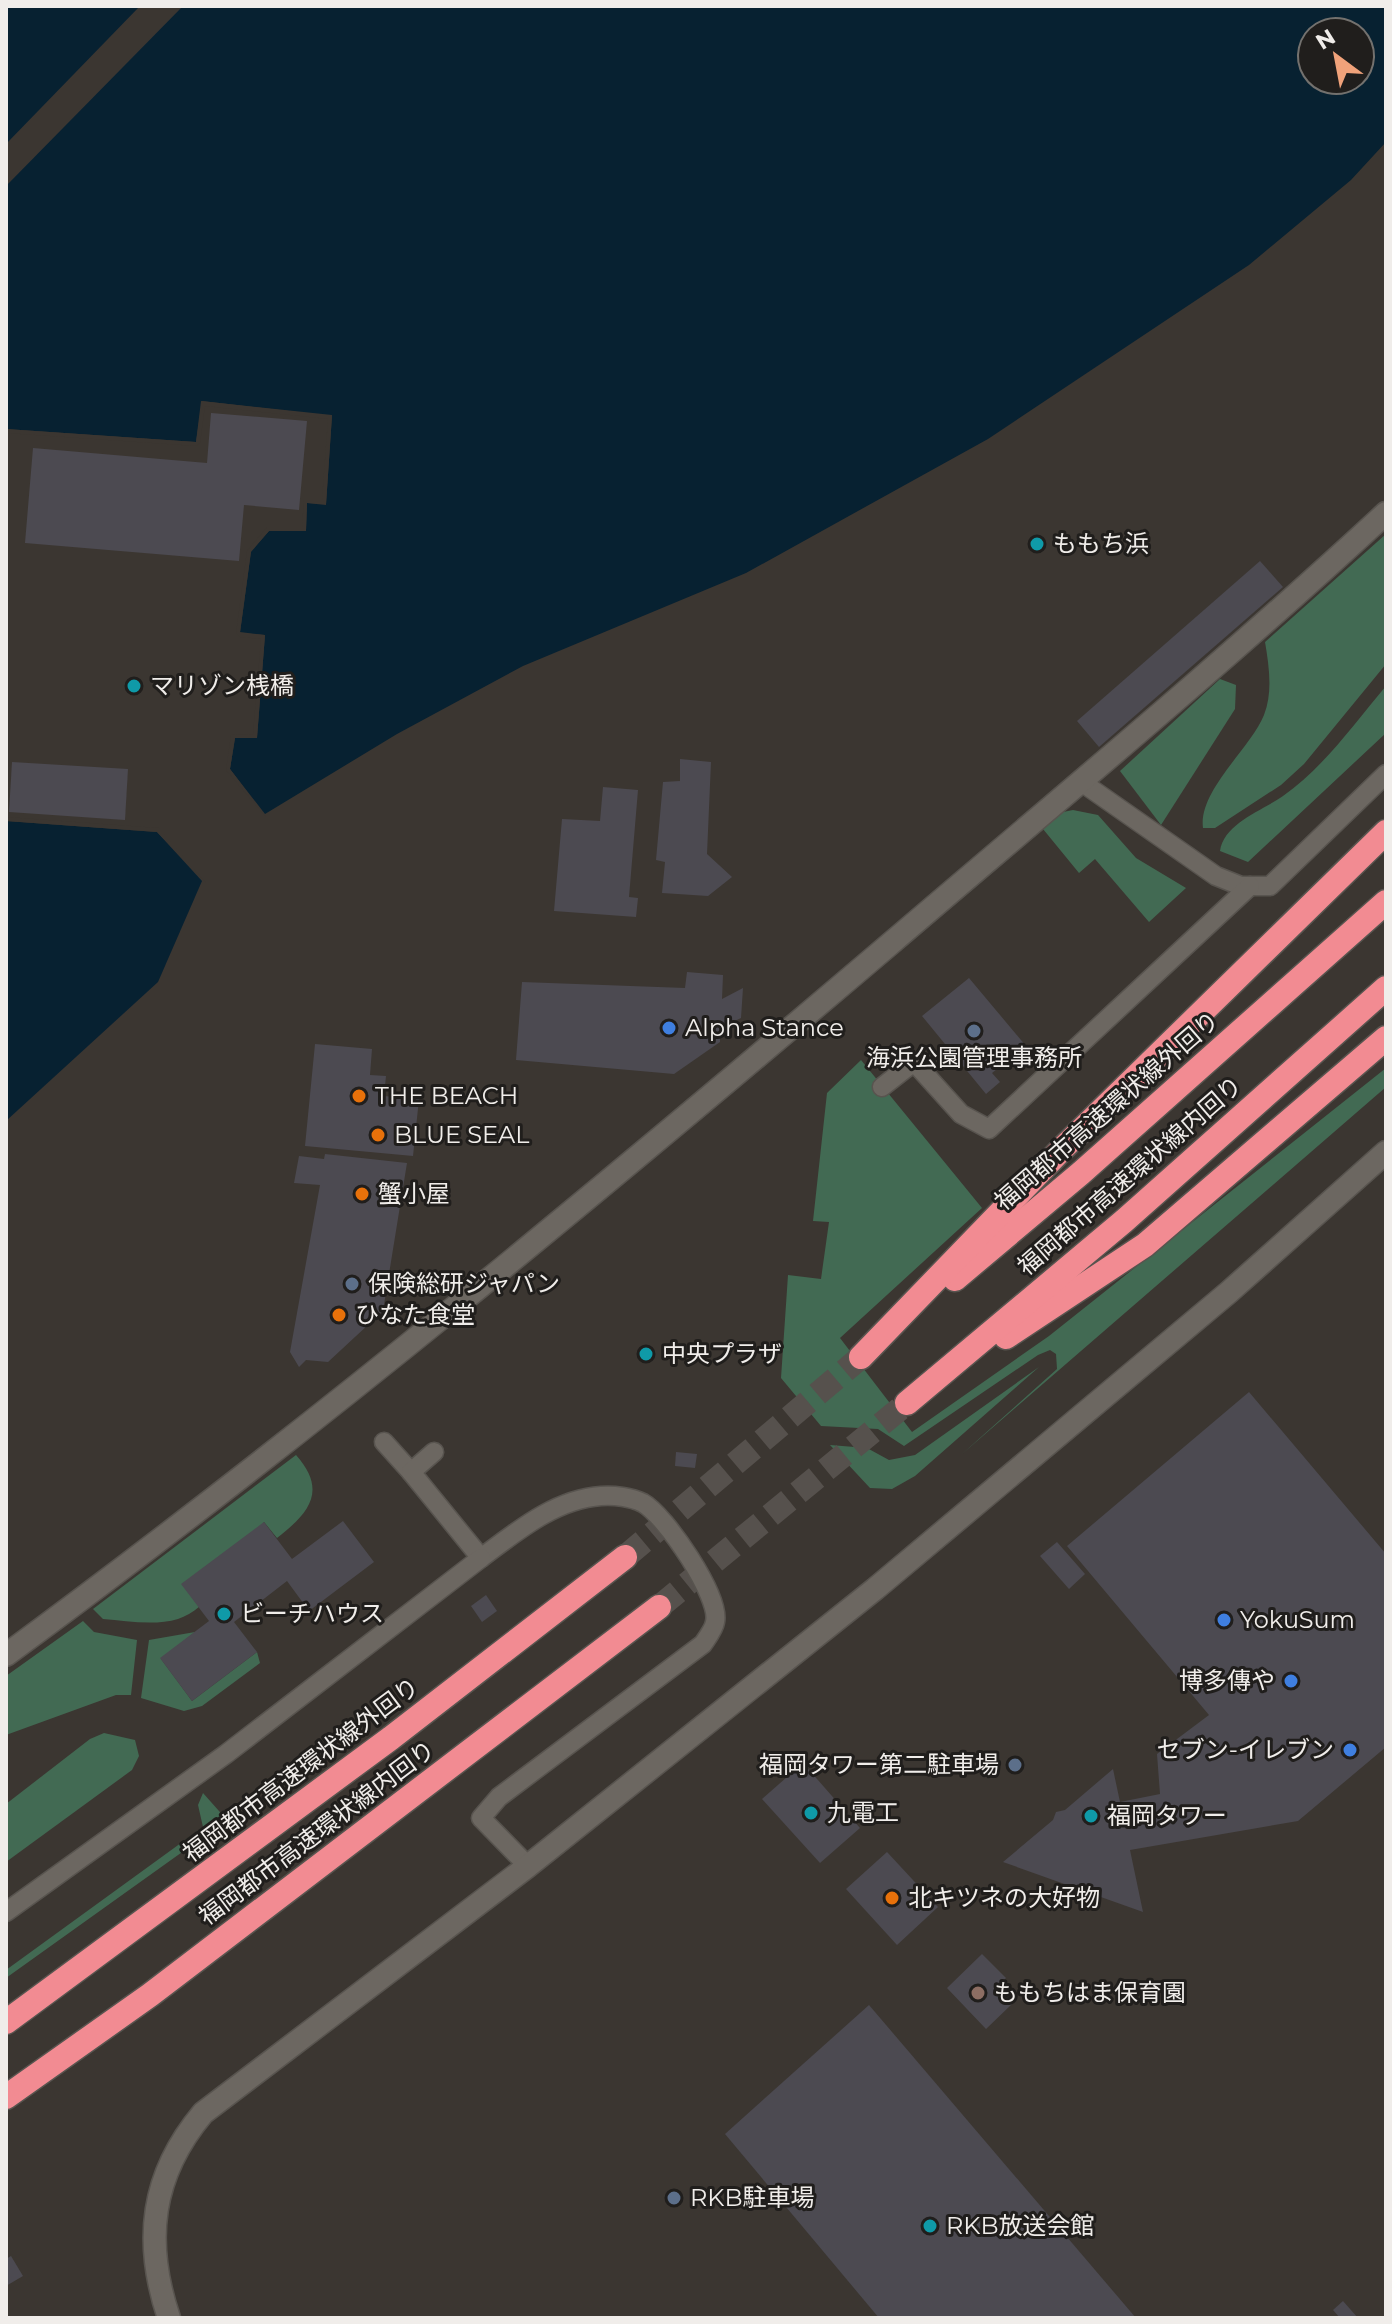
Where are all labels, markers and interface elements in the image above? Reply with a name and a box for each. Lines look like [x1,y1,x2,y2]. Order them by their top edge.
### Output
north arrow [1296,16,1376,96]
text: N [1311,23,1340,56]
place label: ももち浜 [1053,529,1149,558]
marker: ももち浜 [1028,535,1046,553]
place label: マリゾン桟橋 [150,671,294,700]
marker: マリゾン桟橋 [125,677,143,695]
street label: 福岡都市高速環状線外回り [988,1005,1225,1216]
place label: Alpha Stance [685,1013,844,1042]
marker: Alpha Stance [660,1019,678,1037]
marker: 海浜公園管理事務所 [965,1022,983,1040]
place label: 海浜公園管理事務所 [866,1043,1082,1072]
street label: 福岡都市高速環状線内回り [1011,1070,1248,1281]
place label: THE BEACH [375,1081,518,1110]
marker: THE BEACH [350,1087,368,1105]
place label: BLUE SEAL [394,1120,529,1149]
marker: BLUE SEAL [369,1126,387,1144]
place label: 蟹小屋 [378,1179,450,1208]
marker: 蟹小屋 [353,1185,371,1203]
place label: 保険総研ジャパン [368,1269,560,1298]
marker: 保険総研ジャパン [343,1275,361,1293]
place label: ひなた食堂 [355,1300,475,1329]
marker: ひなた食堂 [330,1306,348,1324]
place label: 中央プラザ [662,1339,782,1368]
marker: 中央プラザ [637,1345,655,1363]
place label: ビーチハウス [240,1599,384,1628]
marker: ビーチハウス [215,1605,233,1623]
place label: YokuSum [1240,1605,1355,1634]
marker: YokuSum [1215,1611,1233,1629]
place label: 博多傳や [1179,1666,1275,1695]
street label: 福岡都市高速環状線外回り [177,1671,424,1868]
marker: 博多傳や [1282,1672,1300,1690]
street label: 福岡都市高速環状線内回り [193,1734,440,1931]
place label: セブン-イレブン [1157,1735,1334,1764]
marker: セブン-イレブン [1341,1741,1359,1759]
place label: 福岡タワー第二駐車場 [759,1750,999,1779]
marker: 福岡タワー第二駐車場 [1006,1756,1024,1774]
place label: 九電工 [827,1798,899,1827]
place label: 福岡タワー [1107,1801,1227,1830]
marker: 九電工 [802,1804,820,1822]
marker: 福岡タワー [1082,1807,1100,1825]
place label: 北キツネの大好物 [908,1883,1100,1912]
marker: 北キツネの大好物 [883,1889,901,1907]
place label: ももちはま保育園 [994,1978,1186,2007]
marker: ももちはま保育園 [969,1984,987,2002]
place label: RKB駐車場 [690,2183,815,2212]
marker: RKB駐車場 [665,2189,683,2207]
place label: RKB放送会館 [946,2211,1095,2240]
marker: RKB放送会館 [921,2217,939,2235]

